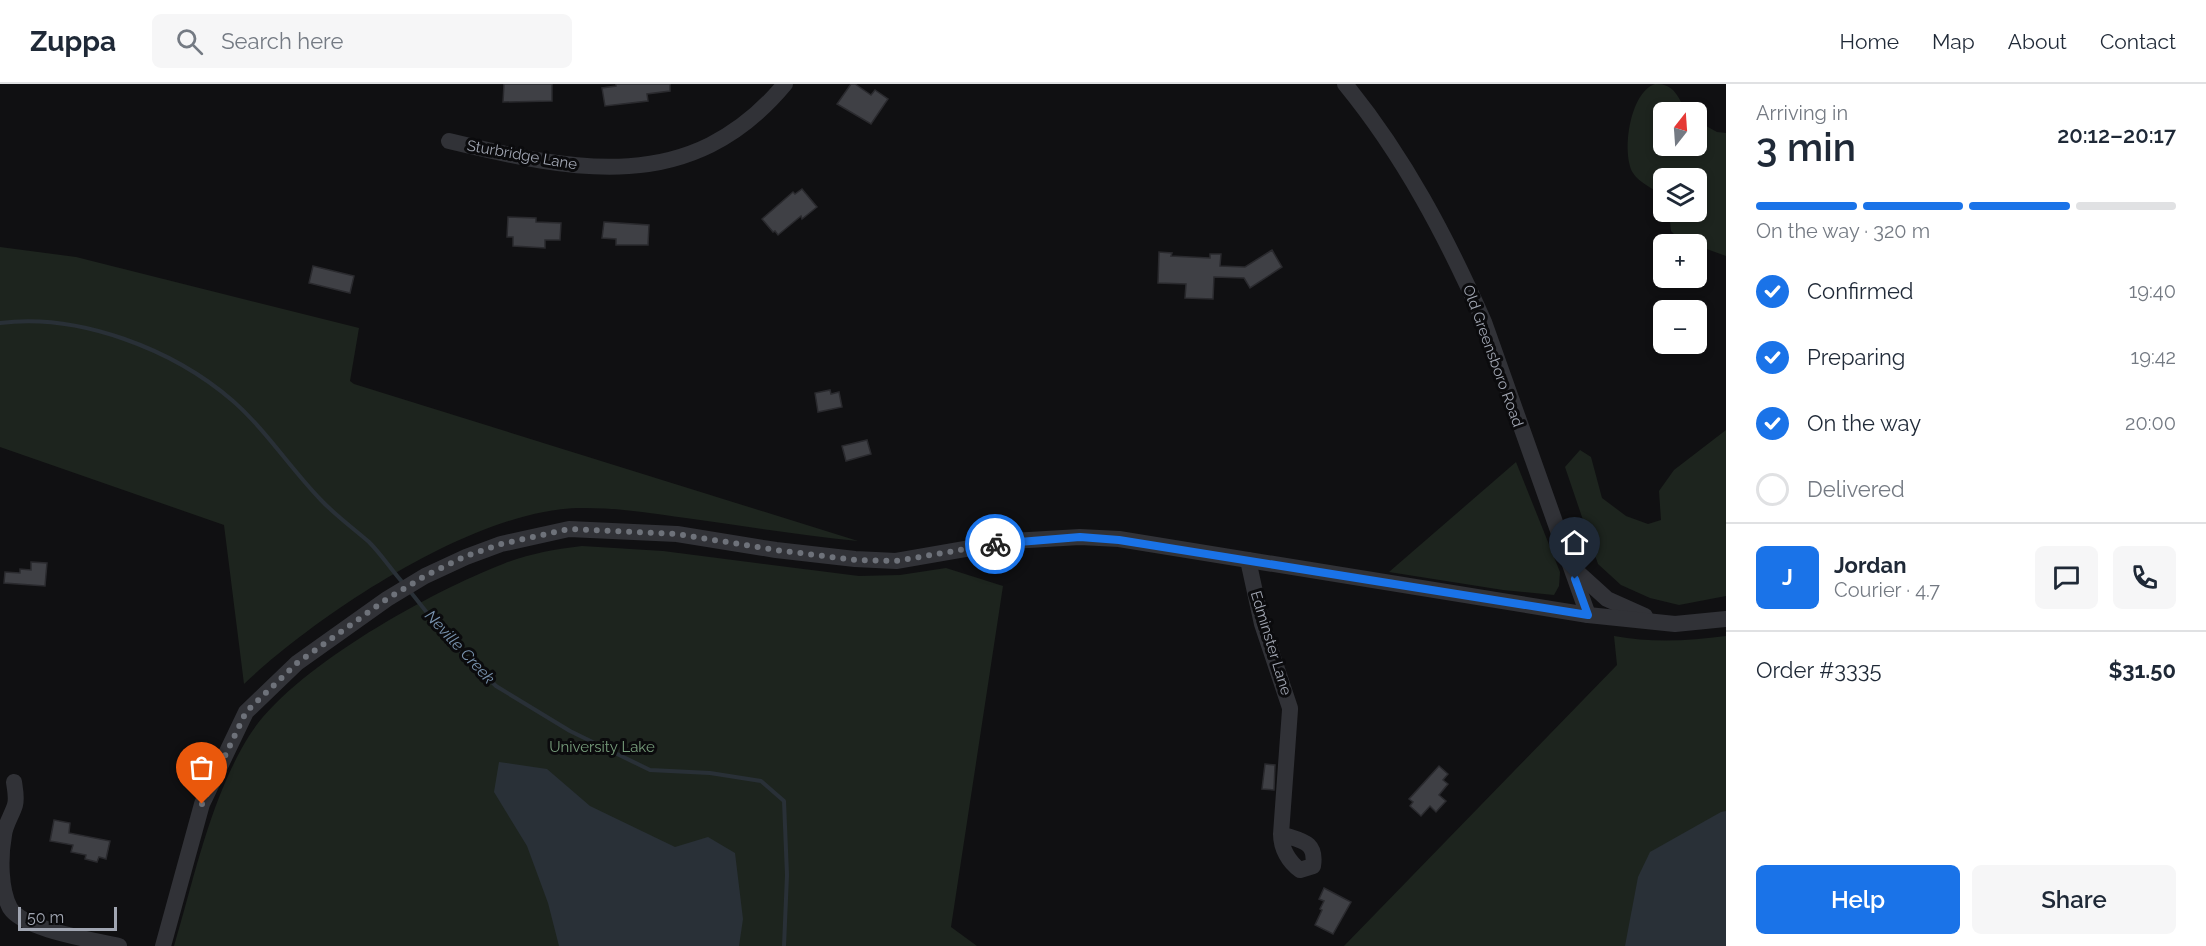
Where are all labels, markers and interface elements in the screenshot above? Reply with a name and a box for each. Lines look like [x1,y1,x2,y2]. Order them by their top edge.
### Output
search box [152,14,572,68]
text: Zuppa [30,25,116,58]
icon: search [173,25,206,58]
text: Search here [221,28,343,54]
text: Home [1840,29,1899,54]
text: Map [1932,29,1975,54]
text: About [2008,29,2067,54]
text: Contact [2100,29,2176,54]
text: Arriving in [1756,101,1848,125]
north arrow [1653,102,1707,156]
map controls [1653,102,1707,354]
text: 20:12–20:17 [2057,122,2176,148]
text: 3 min [1756,124,1856,170]
street label: Sturbridge Lane [465,136,579,174]
button: layers [1653,168,1707,222]
text: On the way · 320 m [1756,219,1930,243]
button: + [1653,234,1707,288]
icon: check [1756,275,1789,308]
text: Confirmed [1807,278,1914,304]
text: 19:40 [2129,279,2176,303]
street label: Old Greensboro Road [1459,283,1527,429]
button: − [1653,300,1707,354]
icon: check [1756,341,1789,374]
text: Preparing [1807,344,1905,370]
text: 19:42 [2131,345,2176,369]
icon: check [1756,407,1789,440]
text: On the way [1807,410,1921,436]
text: 20:00 [2125,411,2176,435]
text: Delivered [1807,476,1905,502]
courier [965,514,1025,574]
pin [1549,517,1600,579]
icon: home [1558,526,1591,559]
icon: bike [979,528,1012,561]
button: chat [2035,546,2098,609]
button: phone [2113,546,2176,609]
text: Jordan [1834,552,1906,578]
text: J [1782,564,1793,590]
text: Courier · 4.7 [1834,578,1940,602]
street label: Edminster Lane [1247,589,1295,698]
water label: Neville Creek [421,606,499,688]
text: Order #3335 [1756,657,1881,683]
text: $31.50 [2108,657,2176,683]
park label: University Lake [549,738,655,756]
pin [176,742,227,804]
icon: bag [185,751,218,784]
button: Help [1756,865,1960,934]
button: Share [1972,865,2176,934]
scale bar [18,904,117,932]
text: 50 m [27,908,64,927]

